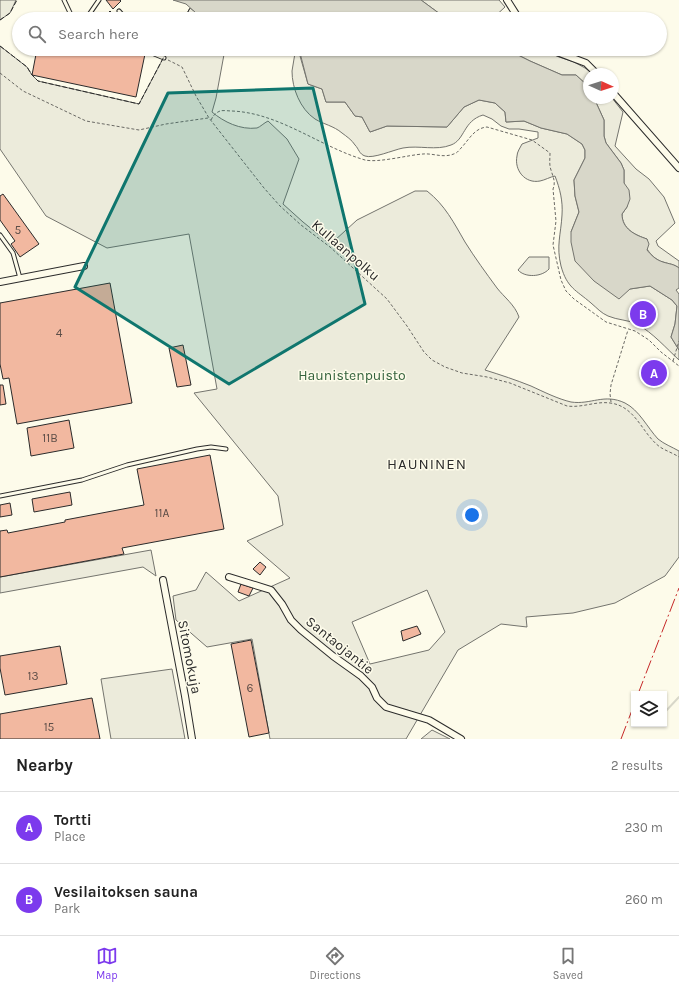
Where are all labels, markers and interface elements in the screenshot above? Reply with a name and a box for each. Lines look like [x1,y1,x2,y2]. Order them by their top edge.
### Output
search box [12,12,667,56]
icon: search [26,23,48,45]
text: Search here [58,25,139,43]
north arrow [583,68,619,104]
street label: Kullaanpolku [308,216,383,285]
house number: 5 [15,223,22,237]
pin: B [630,299,656,329]
house number: 4 [56,326,63,340]
pin: A [641,358,667,388]
park label: Haunistenpuisto [298,367,406,384]
house number: 11B [42,431,58,445]
district label: HAUNINEN [387,455,467,473]
your location [462,505,482,525]
house number: 11A [155,506,170,520]
street label: Santaojantie [302,613,377,678]
street label: Sitomokuja [174,619,205,695]
house number: 13 [27,669,39,683]
house number: 6 [247,681,254,695]
map controls [631,691,667,727]
button: layers [631,691,667,727]
house number: 15 [44,720,55,734]
text: Nearby [16,755,73,775]
text: 2 results [611,758,663,773]
text: Tortti [54,811,92,829]
text: A [25,820,33,835]
text: 230 m [625,820,663,835]
text: Place [54,829,85,844]
text: Vesilaitoksen sauna [54,883,198,901]
text: B [25,892,33,907]
text: 260 m [625,892,663,907]
text: Park [54,901,80,916]
tab: Map [96,945,118,982]
tab: Directions [309,945,361,982]
tab: Saved [553,945,583,982]

